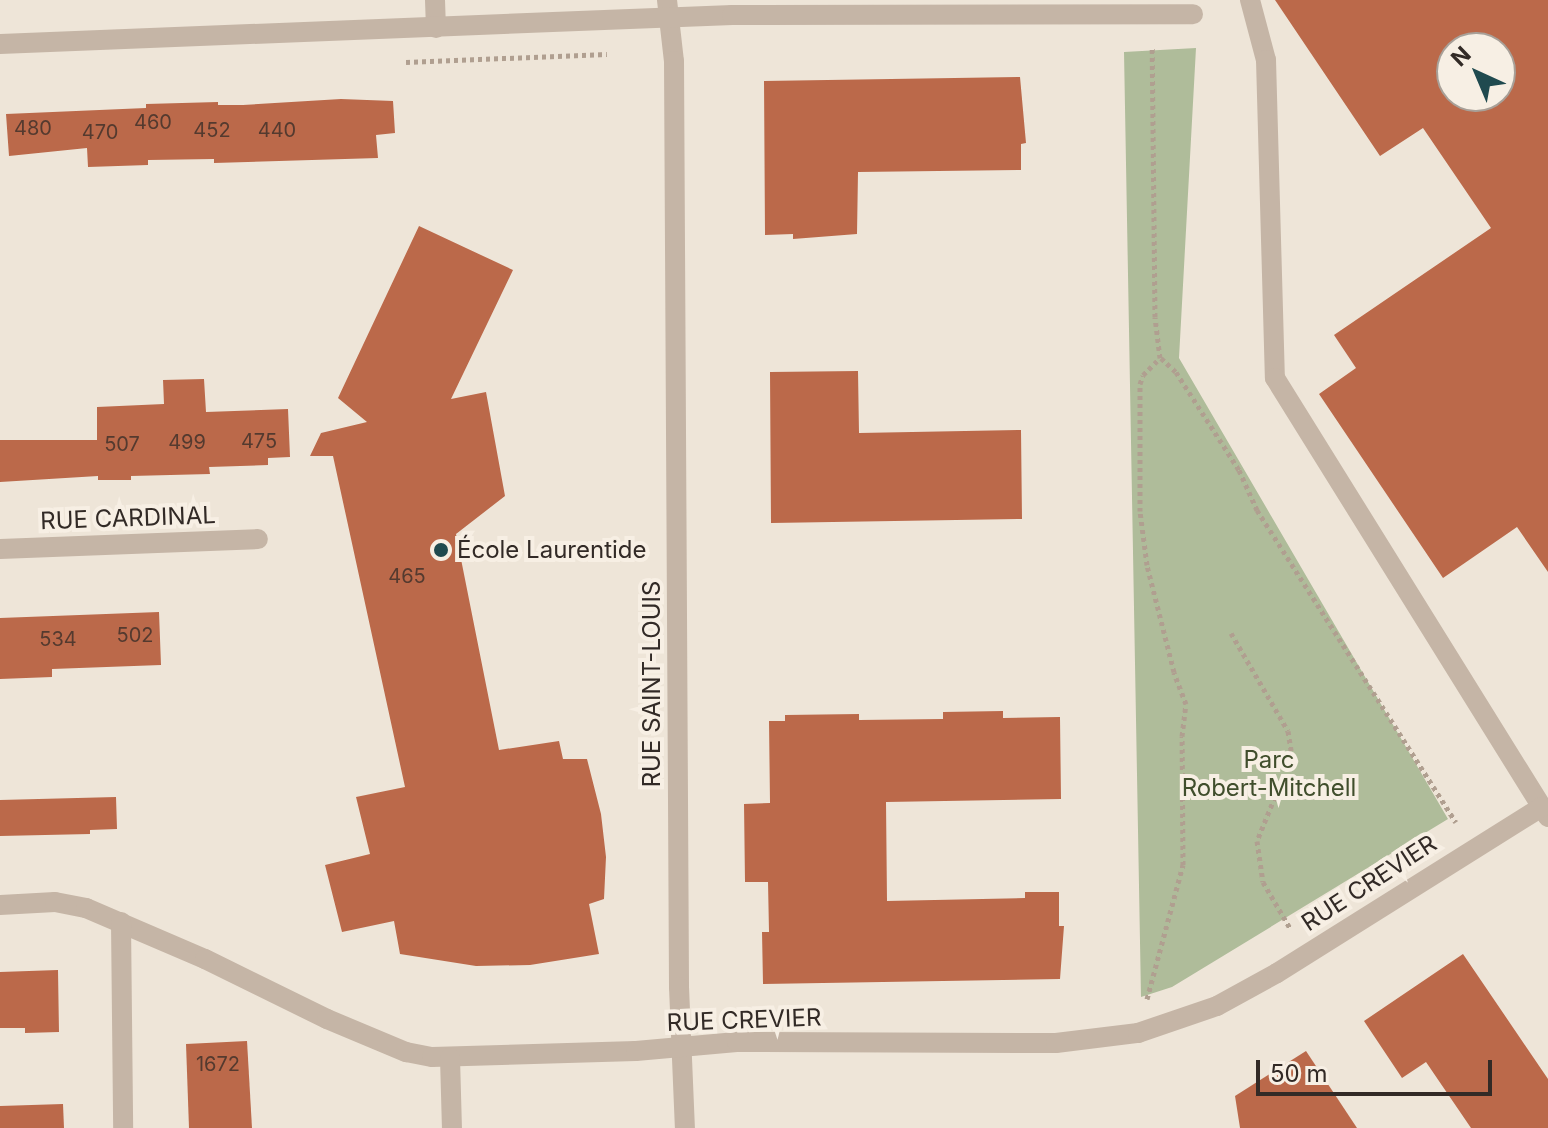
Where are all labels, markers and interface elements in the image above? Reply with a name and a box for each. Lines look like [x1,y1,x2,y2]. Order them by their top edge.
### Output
north arrow [1436,32,1516,112]
text: N [1446,41,1476,71]
house number: 460 [134,110,172,134]
house number: 480 [14,116,52,140]
house number: 452 [193,118,231,142]
house number: 440 [258,118,296,142]
house number: 470 [82,120,118,144]
house number: 475 [241,429,277,453]
house number: 499 [168,430,206,454]
house number: 507 [104,432,140,456]
street label: RUE CARDINAL [40,501,216,535]
place label: École Laurentide [457,536,646,564]
marker: École Laurentide [432,541,450,559]
house number: 465 [388,564,426,588]
street label: RUE SAINT-LOUIS [638,581,666,787]
house number: 502 [117,623,153,647]
house number: 534 [39,627,77,651]
park label: Parc Robert-Mitchell [1182,746,1356,802]
street label: RUE CREVIER [1296,829,1442,937]
street label: RUE CREVIER [666,1003,822,1037]
scale bar [1260,1044,1496,1094]
house number: 1672 [196,1052,240,1076]
text: 50 m [1270,1059,1328,1088]

